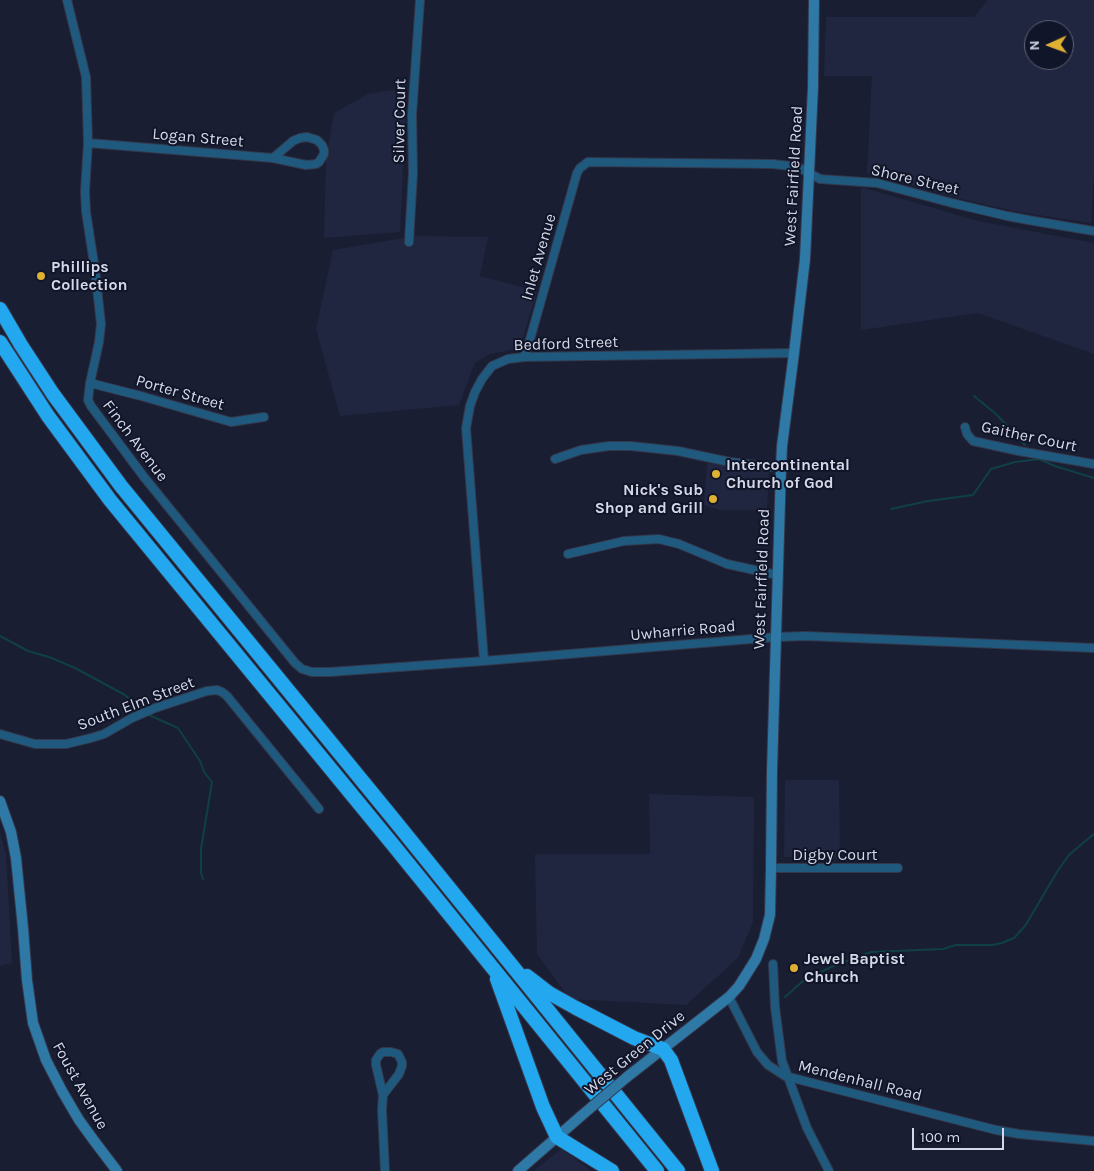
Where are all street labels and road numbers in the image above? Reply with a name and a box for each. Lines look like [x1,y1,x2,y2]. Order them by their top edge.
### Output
street label: Silver Court [390,78,410,164]
street label: West Fairfield Road [781,105,807,247]
street label: Logan Street [152,124,244,152]
street label: Shore Street [869,161,961,199]
street label: Inlet Avenue [517,211,561,303]
street label: Bedford Street [513,333,619,355]
street label: Porter Street [134,371,226,415]
street label: Finch Avenue [98,396,172,486]
street label: Gaither Court [979,417,1079,457]
street label: West Fairfield Road [750,508,774,650]
street label: Uwharrie Road [630,617,736,645]
street label: South Elm Street [75,673,197,735]
street label: Digby Court [792,845,878,865]
street label: West Green Drive [581,1007,689,1099]
street label: Foust Avenue [48,1039,112,1133]
street label: Mendenhall Road [796,1056,924,1106]

